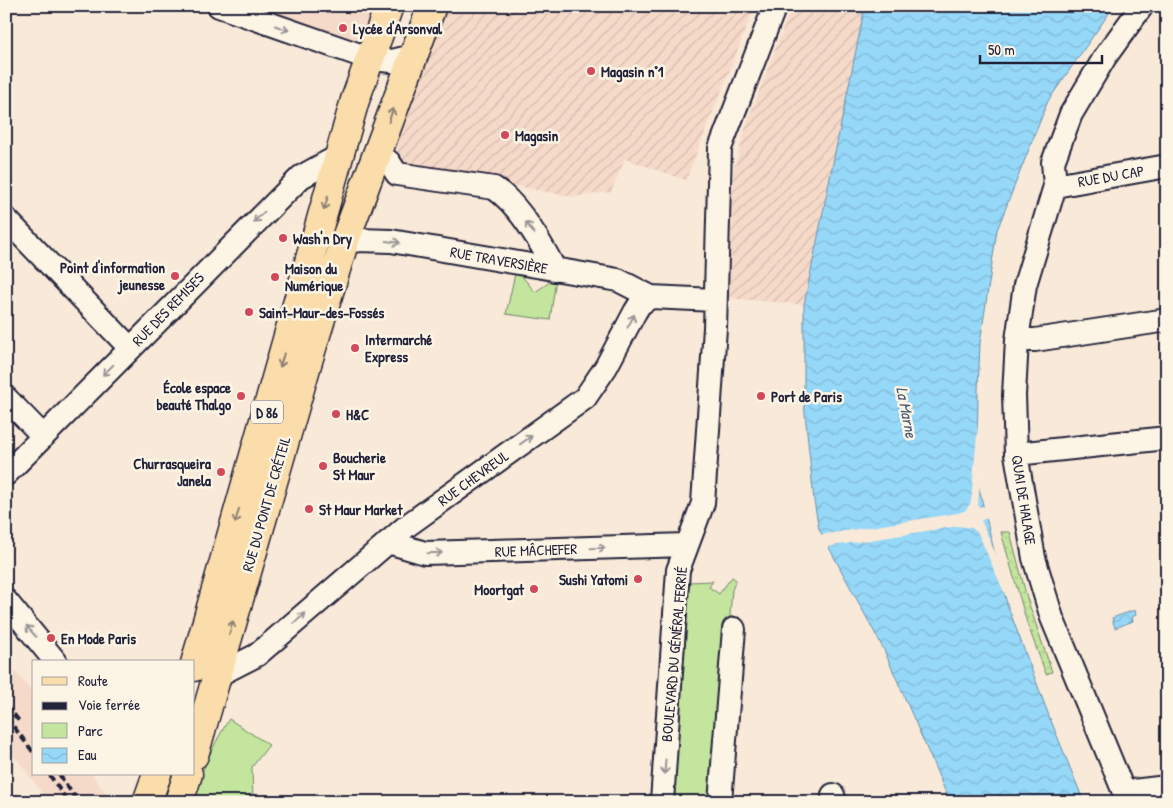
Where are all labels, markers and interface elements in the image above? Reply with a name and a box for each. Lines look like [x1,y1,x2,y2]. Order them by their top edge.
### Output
place label: Lycée d'Arsonval [353,18,443,40]
marker: Lycée d'Arsonval [337,22,349,34]
one-way arrow [273,24,289,33]
scale bar [980,32,1103,64]
text: 50 m [988,39,1015,60]
place label: Magasin n°1 [601,61,664,83]
marker: Magasin n°1 [585,65,597,77]
one-way arrow [387,108,396,123]
place label: Magasin [515,125,558,147]
marker: Magasin [499,129,511,141]
street label: RUE DU CAP [1076,160,1146,192]
one-way arrow [321,195,331,211]
one-way arrow [253,211,266,223]
one-way arrow [524,222,535,236]
place label: Wash'n Dry [293,228,353,250]
marker: Wash'n Dry [277,232,289,244]
one-way arrow [384,237,400,247]
street label: RUE TRAVERSIÈRE [449,241,550,279]
place label: Point d'information jeunesse [60,257,165,295]
place label: Maison du Numérique [285,258,343,297]
street label: RUE DES REMISES [127,267,209,351]
marker: Point d'information jeunesse [169,270,181,282]
marker: Maison du Numérique [269,271,281,283]
place label: Saint-Maur-des-Fossés [259,302,385,323]
marker: Saint-Maur-des-Fossés [243,306,255,318]
one-way arrow [626,313,636,328]
place label: Intermarché Express [365,329,432,368]
marker: Intermarché Express [349,342,361,354]
one-way arrow [276,351,286,367]
one-way arrow [102,364,114,377]
place label: École espace beauté Thalgo [156,377,231,416]
water label: La Marne [891,385,923,440]
place label: Port de Paris [771,386,842,407]
marker: École espace beauté Thalgo [235,390,247,402]
marker: Port de Paris [755,390,767,402]
road number: D 86 [251,401,283,424]
place label: H&C [346,404,369,425]
marker: H&C [330,408,342,420]
street label: RUE DU PONT DE CRÉTEIL [237,434,295,574]
one-way arrow [519,435,533,445]
street label: RUE CHEVREUL [433,445,513,511]
place label: Boucherie St Maur [333,447,386,485]
place label: Churrasqueira Janela [133,453,211,491]
street label: QUAI DE HALAGE [1007,454,1042,547]
marker: Boucherie St Maur [317,460,329,472]
marker: Churrasqueira Janela [215,466,227,478]
place label: St Maur Market [319,499,403,520]
marker: St Maur Market [303,503,315,515]
one-way arrow [231,507,241,523]
street label: RUE MÂCHEFER [494,538,578,562]
one-way arrow [589,543,605,552]
one-way arrow [426,548,443,558]
street label: BOULEVARD DU GÉNÉRAL FERRIÉ [656,565,692,743]
place label: Sushi Yatomi [559,569,628,590]
marker: Sushi Yatomi [632,573,644,585]
place label: Moortgat [474,579,525,601]
marker: Moortgat [528,583,540,595]
one-way arrow [294,612,307,623]
one-way arrow [227,621,236,637]
one-way arrow [26,625,37,638]
place label: En Mode Paris [61,628,136,649]
marker: En Mode Paris [45,632,57,644]
legend [32,660,195,776]
text: Route [78,670,108,691]
text: Voie ferrée [78,694,140,715]
text: Parc [78,720,103,741]
text: Eau [78,744,97,765]
one-way arrow [661,759,670,775]

